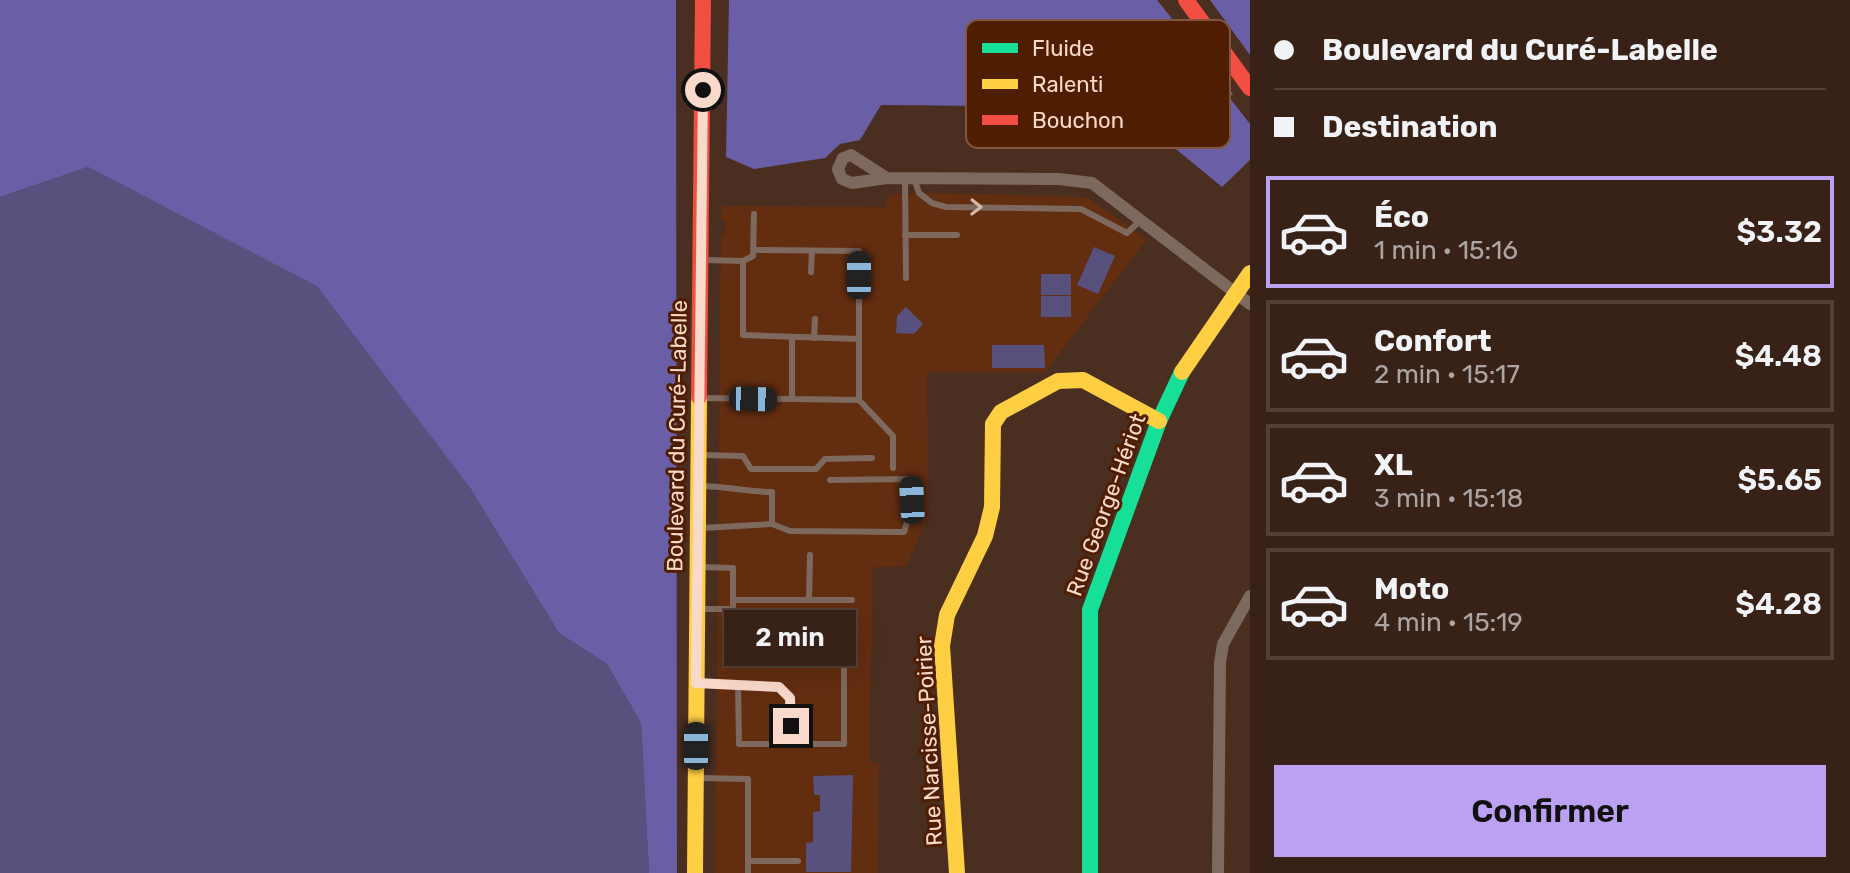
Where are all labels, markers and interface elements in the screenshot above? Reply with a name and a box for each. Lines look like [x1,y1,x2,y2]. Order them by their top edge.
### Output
legend [966,20,1230,148]
text: Boulevard du Curé-Labelle [1322,32,1718,68]
text: Fluide [1032,35,1094,62]
text: Ralenti [1032,71,1103,98]
route start [685,72,721,108]
text: Bouchon [1032,107,1124,134]
text: Destination [1322,109,1497,145]
icon: car [1278,196,1350,268]
one-way arrow [970,198,983,216]
text: Éco [1374,199,1429,235]
text: $3.32 [1736,214,1822,250]
text: 1 min · 15:16 [1374,235,1518,266]
car [847,251,871,299]
street label: Boulevard du Curé-Labelle [661,300,693,572]
icon: car [1278,320,1350,392]
text: Confort [1374,323,1492,359]
text: $4.48 [1735,338,1822,374]
text: 2 min · 15:17 [1374,359,1520,390]
car [729,387,777,411]
street label: Rue George-Hériot [1060,410,1152,600]
icon: car [1278,444,1350,516]
text: XL [1374,447,1413,483]
text: $5.65 [1737,462,1822,498]
car [899,475,925,525]
text: 3 min · 15:18 [1374,483,1523,514]
icon: car [1278,568,1350,640]
text: Moto [1374,571,1449,607]
text: $4.28 [1735,586,1822,622]
text: 4 min · 15:19 [1374,607,1523,638]
callout: 2 min [725,610,857,666]
text: 2 min [755,622,825,653]
street label: Rue Narcisse-Poirier [910,635,948,847]
route end [773,708,809,744]
car [684,722,708,770]
button: Confirmer [1274,765,1826,857]

